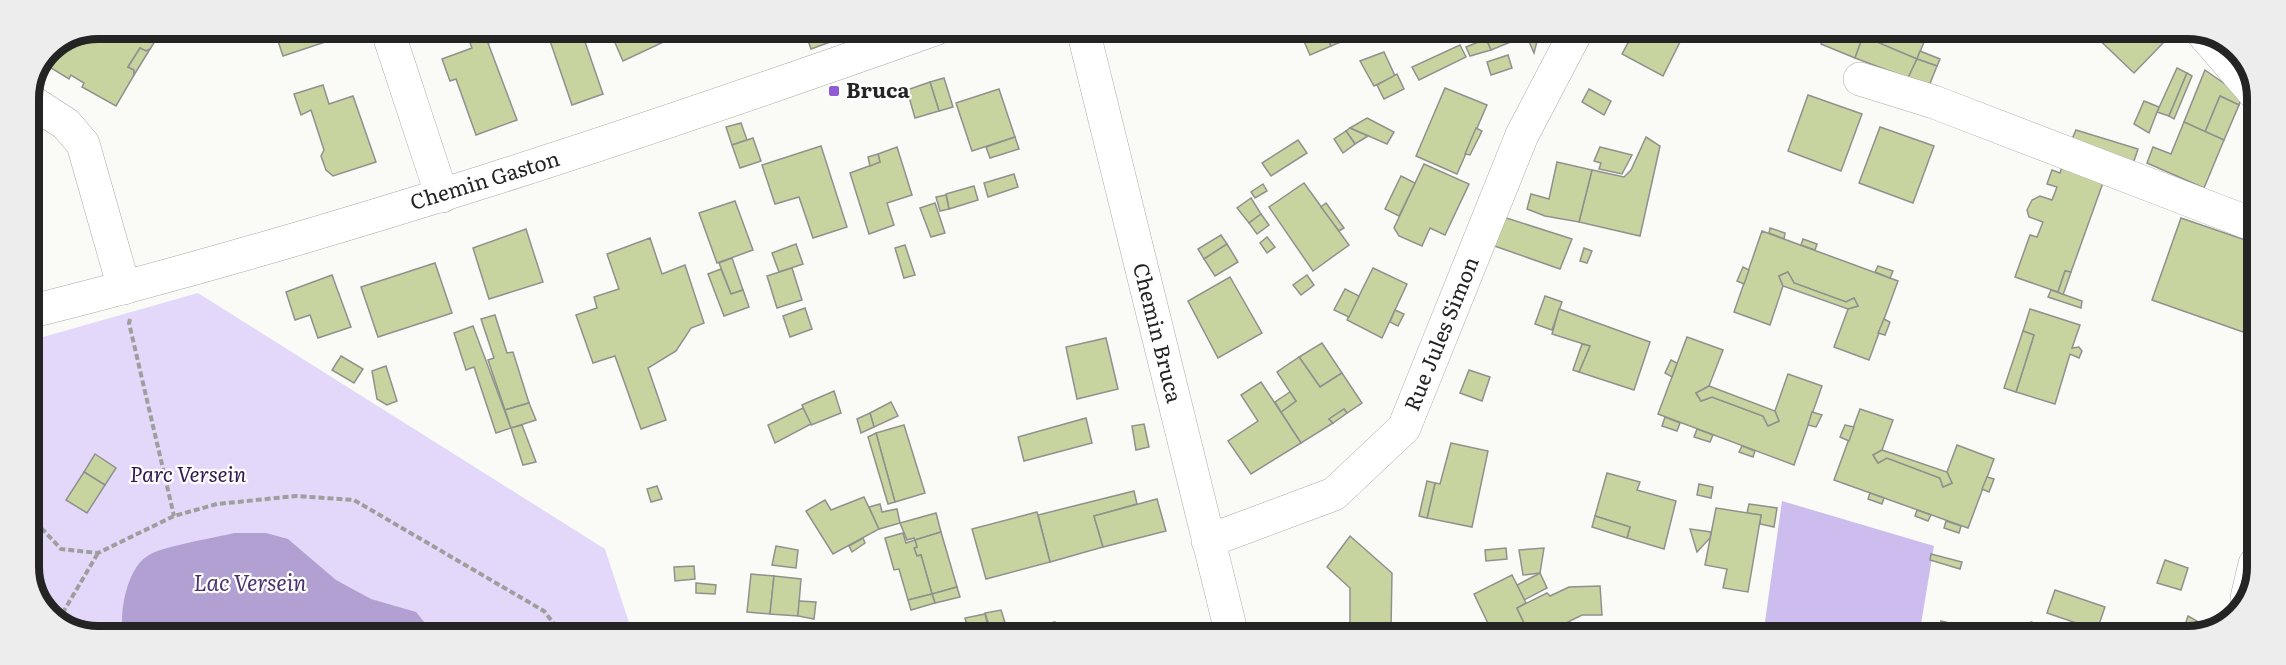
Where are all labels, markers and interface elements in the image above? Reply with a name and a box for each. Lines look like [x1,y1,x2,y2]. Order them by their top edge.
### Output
place label: Bruca [846,73,910,104]
marker: Bruca [827,84,841,98]
street label: Chemin Gaston [406,141,563,216]
street label: Rue Jules Simon [1395,251,1485,415]
street label: Chemin Bruca [1127,259,1192,406]
park label: Parc Versein [130,457,247,488]
water label: Lac Versein [194,565,306,598]

